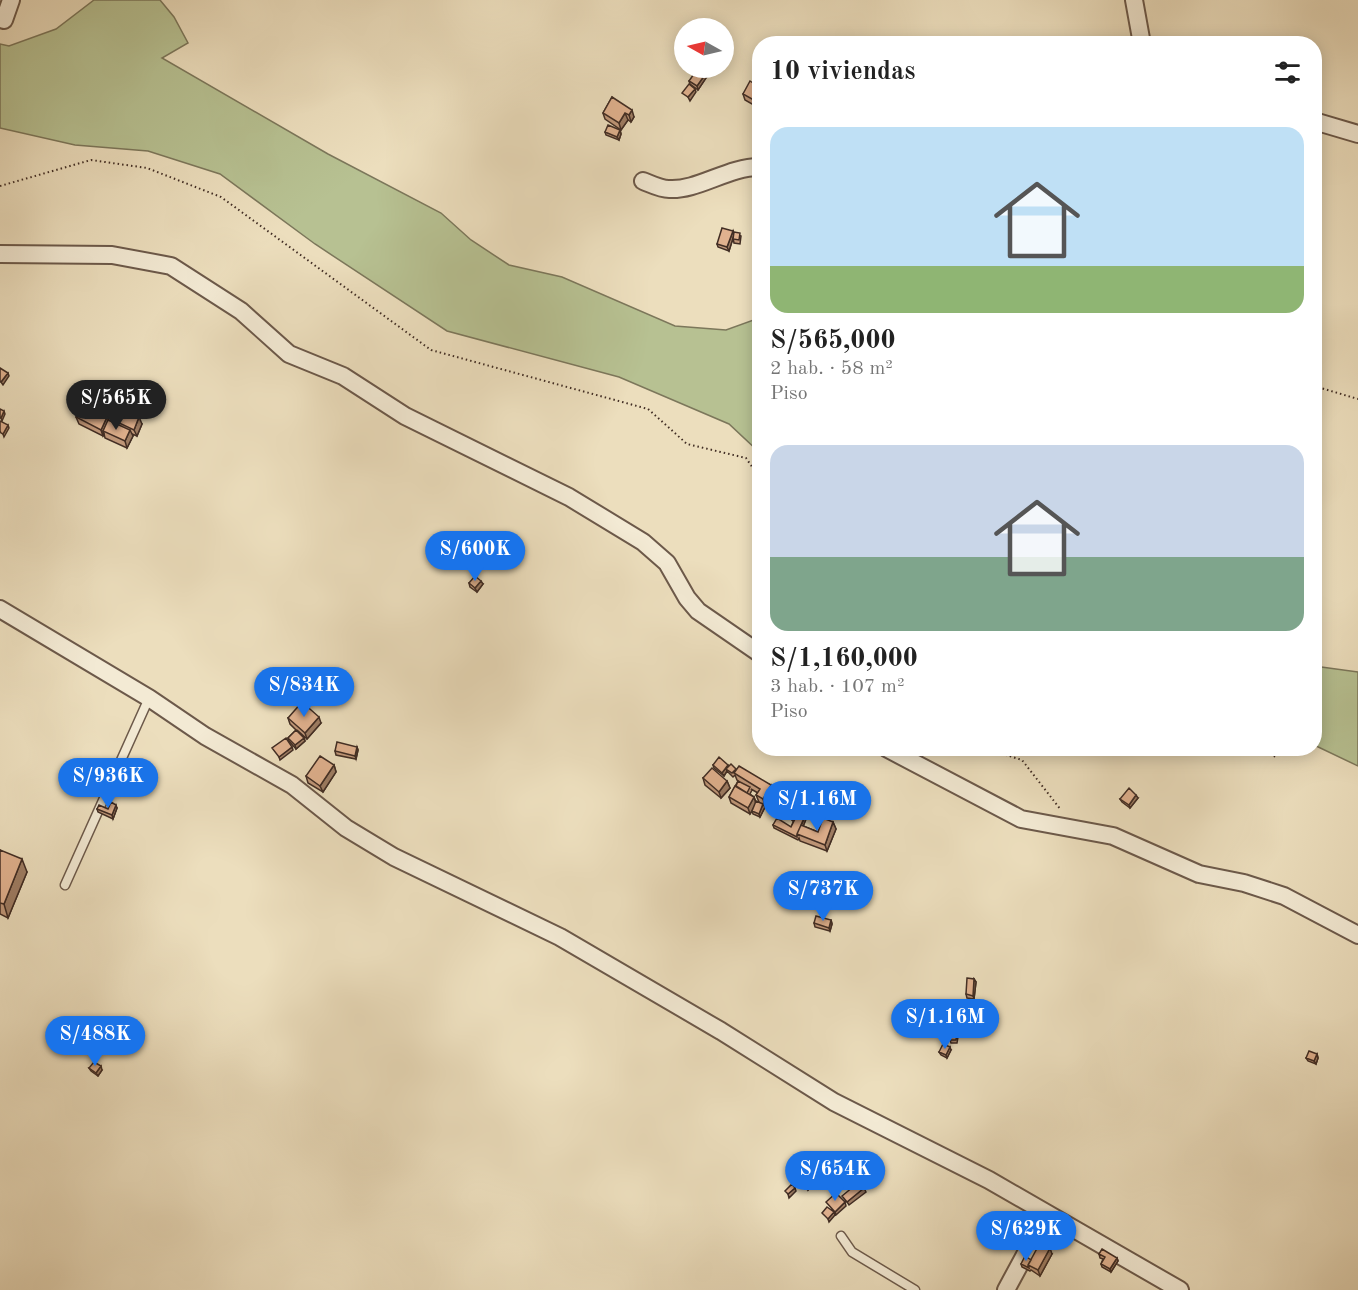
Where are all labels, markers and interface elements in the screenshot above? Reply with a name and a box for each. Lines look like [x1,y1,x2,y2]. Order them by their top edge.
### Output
north arrow [674,18,734,78]
map controls [674,18,734,78]
icon: filters [1271,56,1304,89]
text: 10 viviendas [770,59,916,85]
icon: home [983,166,1091,274]
text: S/565,000 [770,328,896,354]
text: 2 hab. · 58 m² [770,359,893,379]
pin: S/565K [67,380,165,431]
text: Piso [770,384,808,404]
text: S/565K [80,389,152,409]
icon: home [983,484,1091,592]
pin: S/600K [426,531,524,582]
text: S/600K [439,540,511,560]
text: S/1,160,000 [770,646,918,672]
pin: S/834K [255,667,353,718]
text: S/834K [268,676,340,696]
text: 3 hab. · 107 m² [770,677,904,697]
text: Piso [770,702,808,722]
pin: S/936K [59,758,157,809]
text: S/936K [72,767,144,787]
pin: S/1.16M [762,781,872,832]
text: S/1.16M [777,790,857,810]
pin: S/737K [774,871,872,922]
text: S/737K [787,880,859,900]
pin: S/1.16M [890,999,1000,1050]
text: S/1.16M [905,1008,985,1028]
pin: S/488K [46,1016,144,1067]
text: S/488K [59,1025,131,1045]
pin: S/654K [786,1151,884,1202]
text: S/654K [799,1160,871,1180]
pin: S/629K [977,1211,1075,1262]
text: S/629K [990,1220,1062,1240]

